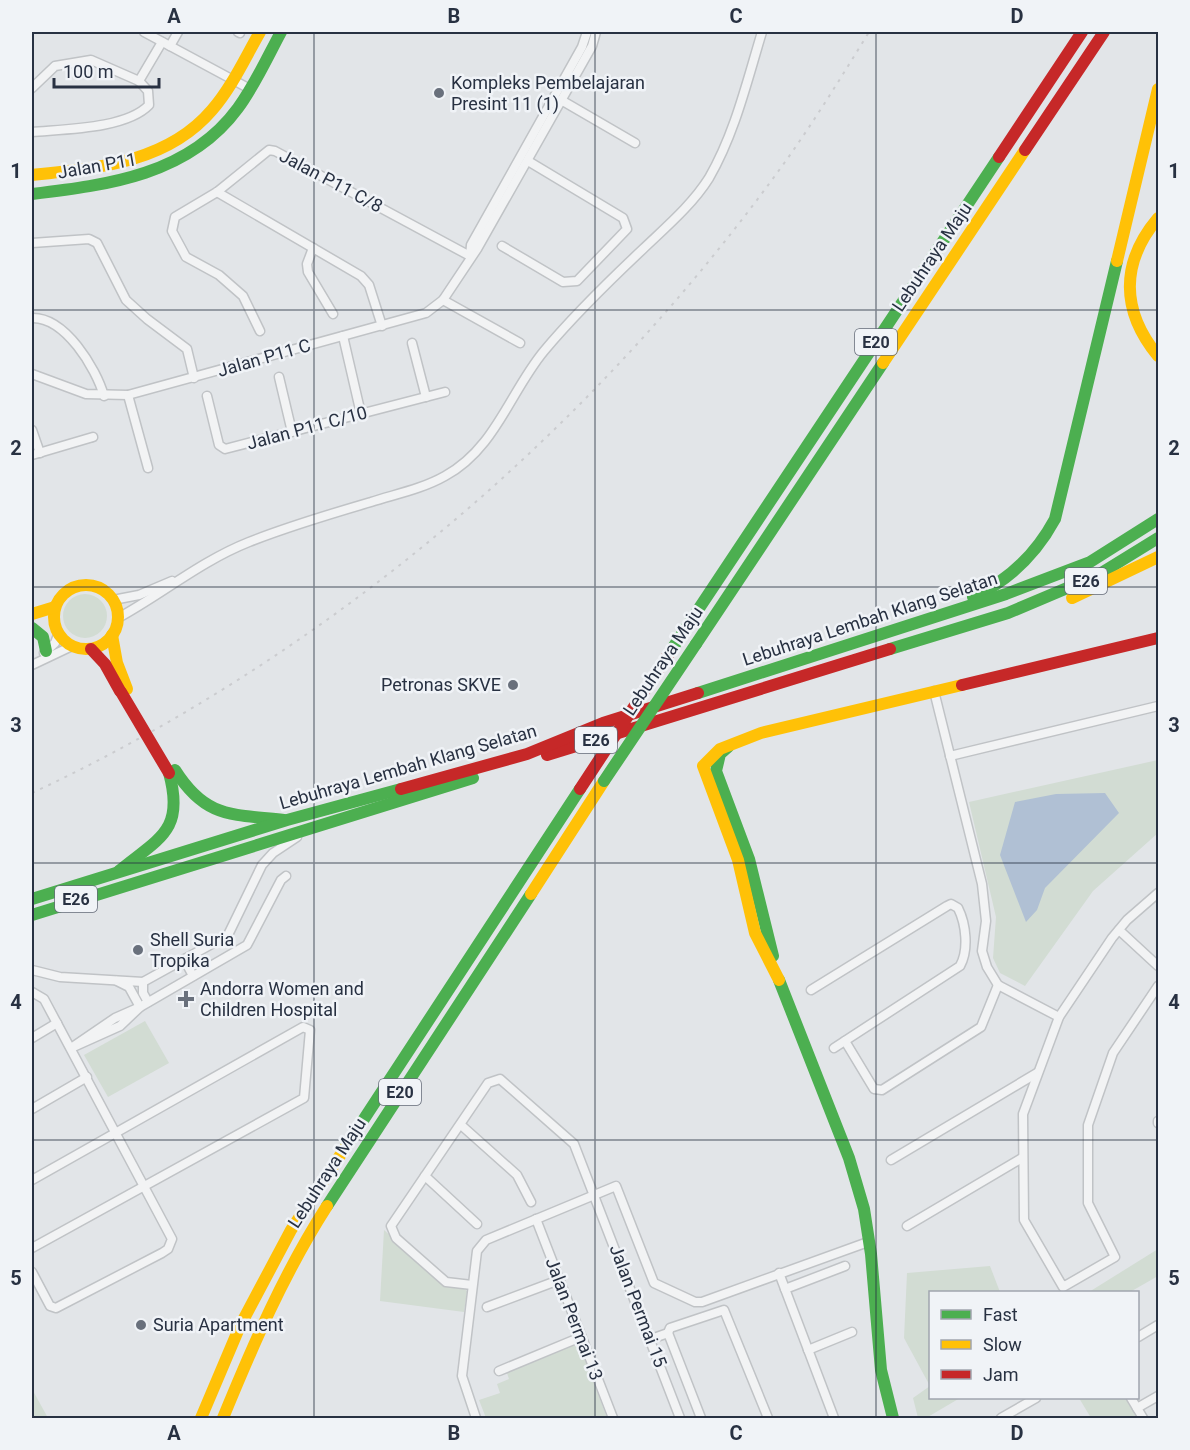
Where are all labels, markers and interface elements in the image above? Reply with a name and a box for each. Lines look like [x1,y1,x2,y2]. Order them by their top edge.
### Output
text: A [167,4,181,28]
text: B [448,4,460,28]
text: C [729,4,743,28]
text: D [1011,4,1024,28]
scale bar [54,51,159,89]
text: 100 m [63,61,114,82]
place label: Kompleks Pembelajaran Presint 11 (1) [451,72,645,115]
marker: Kompleks Pembelajaran Presint 11 (1) [432,86,446,100]
street label: Jalan P11 C/8 [276,145,386,216]
street label: Jalan P11 [56,148,138,183]
text: 1 [10,159,22,183]
text: 1 [1168,159,1180,183]
street label: Lebuhraya Maju [887,198,976,315]
road number: E20 [855,329,897,355]
street label: Jalan P11 C [215,334,313,381]
street label: Jalan P11 C/10 [244,401,369,454]
text: 2 [10,436,22,460]
text: 2 [1168,436,1180,460]
street label: Lebuhraya Lembah Klang Selatan [740,567,1000,670]
road number: E26 [1065,568,1107,594]
street label: Lebuhraya Maju [618,602,707,719]
place label: Petronas SKVE [381,674,501,695]
marker: Petronas SKVE [506,678,520,692]
text: 3 [10,713,22,737]
text: 3 [1168,713,1180,737]
street label: Lebuhraya Lembah Klang Selatan [277,720,539,813]
road number: E26 [575,727,617,753]
road number: E26 [55,886,97,912]
place label: Shell Suria Tropika [150,929,234,971]
marker: Shell Suria Tropika [131,943,145,957]
place label: Andorra Women and Children Hospital [200,978,364,1020]
text: 4 [10,990,22,1014]
marker: Andorra Women and Children Hospital [177,990,195,1008]
text: 4 [1168,990,1180,1014]
road number: E20 [379,1079,421,1105]
street label: Lebuhraya Maju [283,1114,370,1232]
street label: Jalan Permai 15 [605,1241,672,1370]
street label: Jalan Permai 13 [541,1254,608,1383]
text: 5 [10,1266,22,1290]
text: 5 [1168,1266,1180,1290]
legend [929,1291,1139,1399]
text: Fast [983,1304,1018,1325]
place label: Suria Apartment [153,1314,284,1335]
marker: Suria Apartment [134,1318,148,1332]
text: Slow [983,1334,1022,1355]
text: Jam [983,1364,1019,1385]
text: A [167,1421,181,1445]
text: B [448,1421,460,1445]
text: C [729,1421,743,1445]
text: D [1011,1421,1024,1445]

